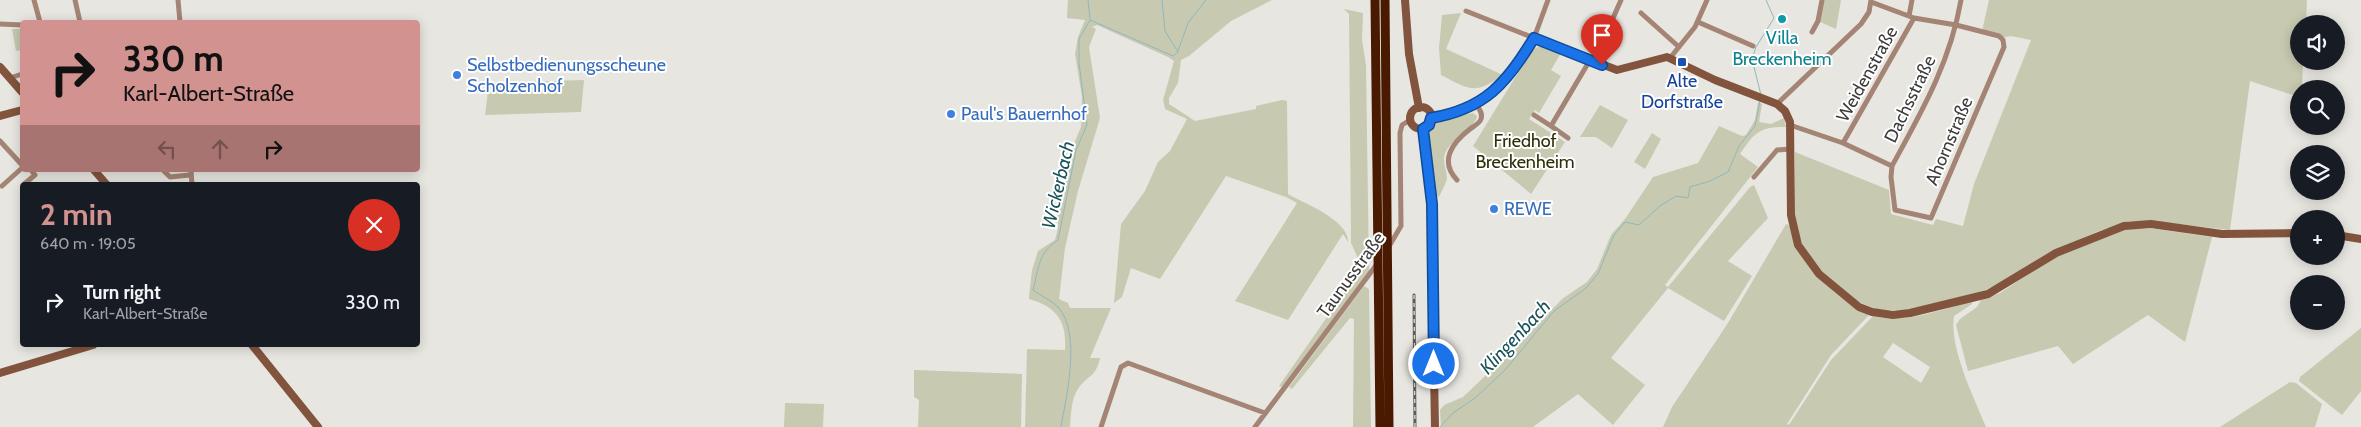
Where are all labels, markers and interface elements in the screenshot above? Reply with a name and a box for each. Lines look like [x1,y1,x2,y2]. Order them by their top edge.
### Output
marker: Villa Breckenheim [1776,13,1788,25]
pin [1581,14,1623,65]
map controls [2290,15,2345,330]
button: sound [2290,15,2345,70]
icon: arrive [1588,21,1616,49]
street label: Weidenstraße [1832,22,1902,126]
place label: Villa Breckenheim [1732,27,1832,70]
text: 330 m [123,37,224,80]
icon: right [40,40,105,105]
street label: Dachsstraße [1879,52,1941,146]
place label: Selbstbedienungsscheune Scholzenhof [467,54,666,97]
marker: Alte Dorfstraße [1676,56,1688,68]
marker: Selbstbedienungsscheune Scholzenhof [451,69,463,81]
place label: Alte Dorfstraße [1641,70,1723,113]
text: Karl-Albert-Straße [123,80,294,107]
button: search [2290,80,2345,135]
street label: Ahornstraße [1921,94,1977,188]
place label: Paul's Bauernhof [961,103,1087,125]
marker: Paul's Bauernhof [945,108,957,120]
park label: Friedhof Breckenheim [1475,130,1575,173]
icon: left [153,135,181,163]
icon: ahead [206,135,234,163]
icon: right [259,135,287,163]
water label: Wickerbach [1037,139,1079,231]
button: layers [2290,145,2345,200]
text: 2 min [40,196,112,233]
place label: REWE [1504,198,1552,220]
button: close [348,199,400,251]
marker: REWE [1488,203,1500,215]
button: + [2290,210,2345,265]
street label: Taunusstraße [1312,228,1390,322]
text: 640 m · 19:05 [40,234,136,253]
button: − [2290,275,2345,330]
text: Turn right [83,281,161,304]
icon: right [40,288,68,316]
text: 330 m [345,291,400,314]
water label: Klingenbach [1475,295,1555,379]
text: Karl-Albert-Straße [83,304,207,323]
position arrow [1407,337,1459,389]

